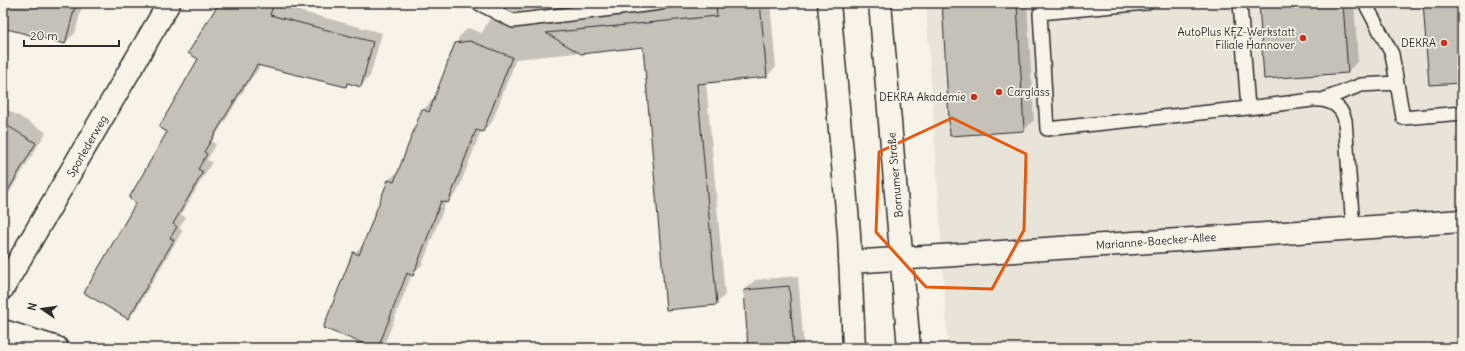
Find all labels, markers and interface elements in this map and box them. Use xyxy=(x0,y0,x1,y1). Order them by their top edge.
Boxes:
scale bar xyxy=(24,22,119,48)
place label: AutoPlus KFZ-Werkstatt Filiale Hannover xyxy=(1178,25,1296,52)
text: 20 m xyxy=(30,28,58,43)
marker: AutoPlus KFZ-Werkstatt Filiale Hannover xyxy=(1298,33,1308,43)
place label: DEKRA xyxy=(1401,36,1436,50)
marker: DEKRA xyxy=(1439,38,1449,48)
place label: Carglass xyxy=(1007,85,1050,99)
marker: Carglass xyxy=(994,87,1004,97)
place label: DEKRA Akademie xyxy=(879,90,966,104)
marker: DEKRA Akademie xyxy=(969,92,979,102)
street label: Sporlederweg xyxy=(64,113,110,179)
street label: Bornumer Straße xyxy=(884,132,906,218)
street label: Marianne-Baecker-Allee xyxy=(1095,230,1217,252)
north arrow xyxy=(22,289,62,329)
text: N xyxy=(25,301,40,312)

